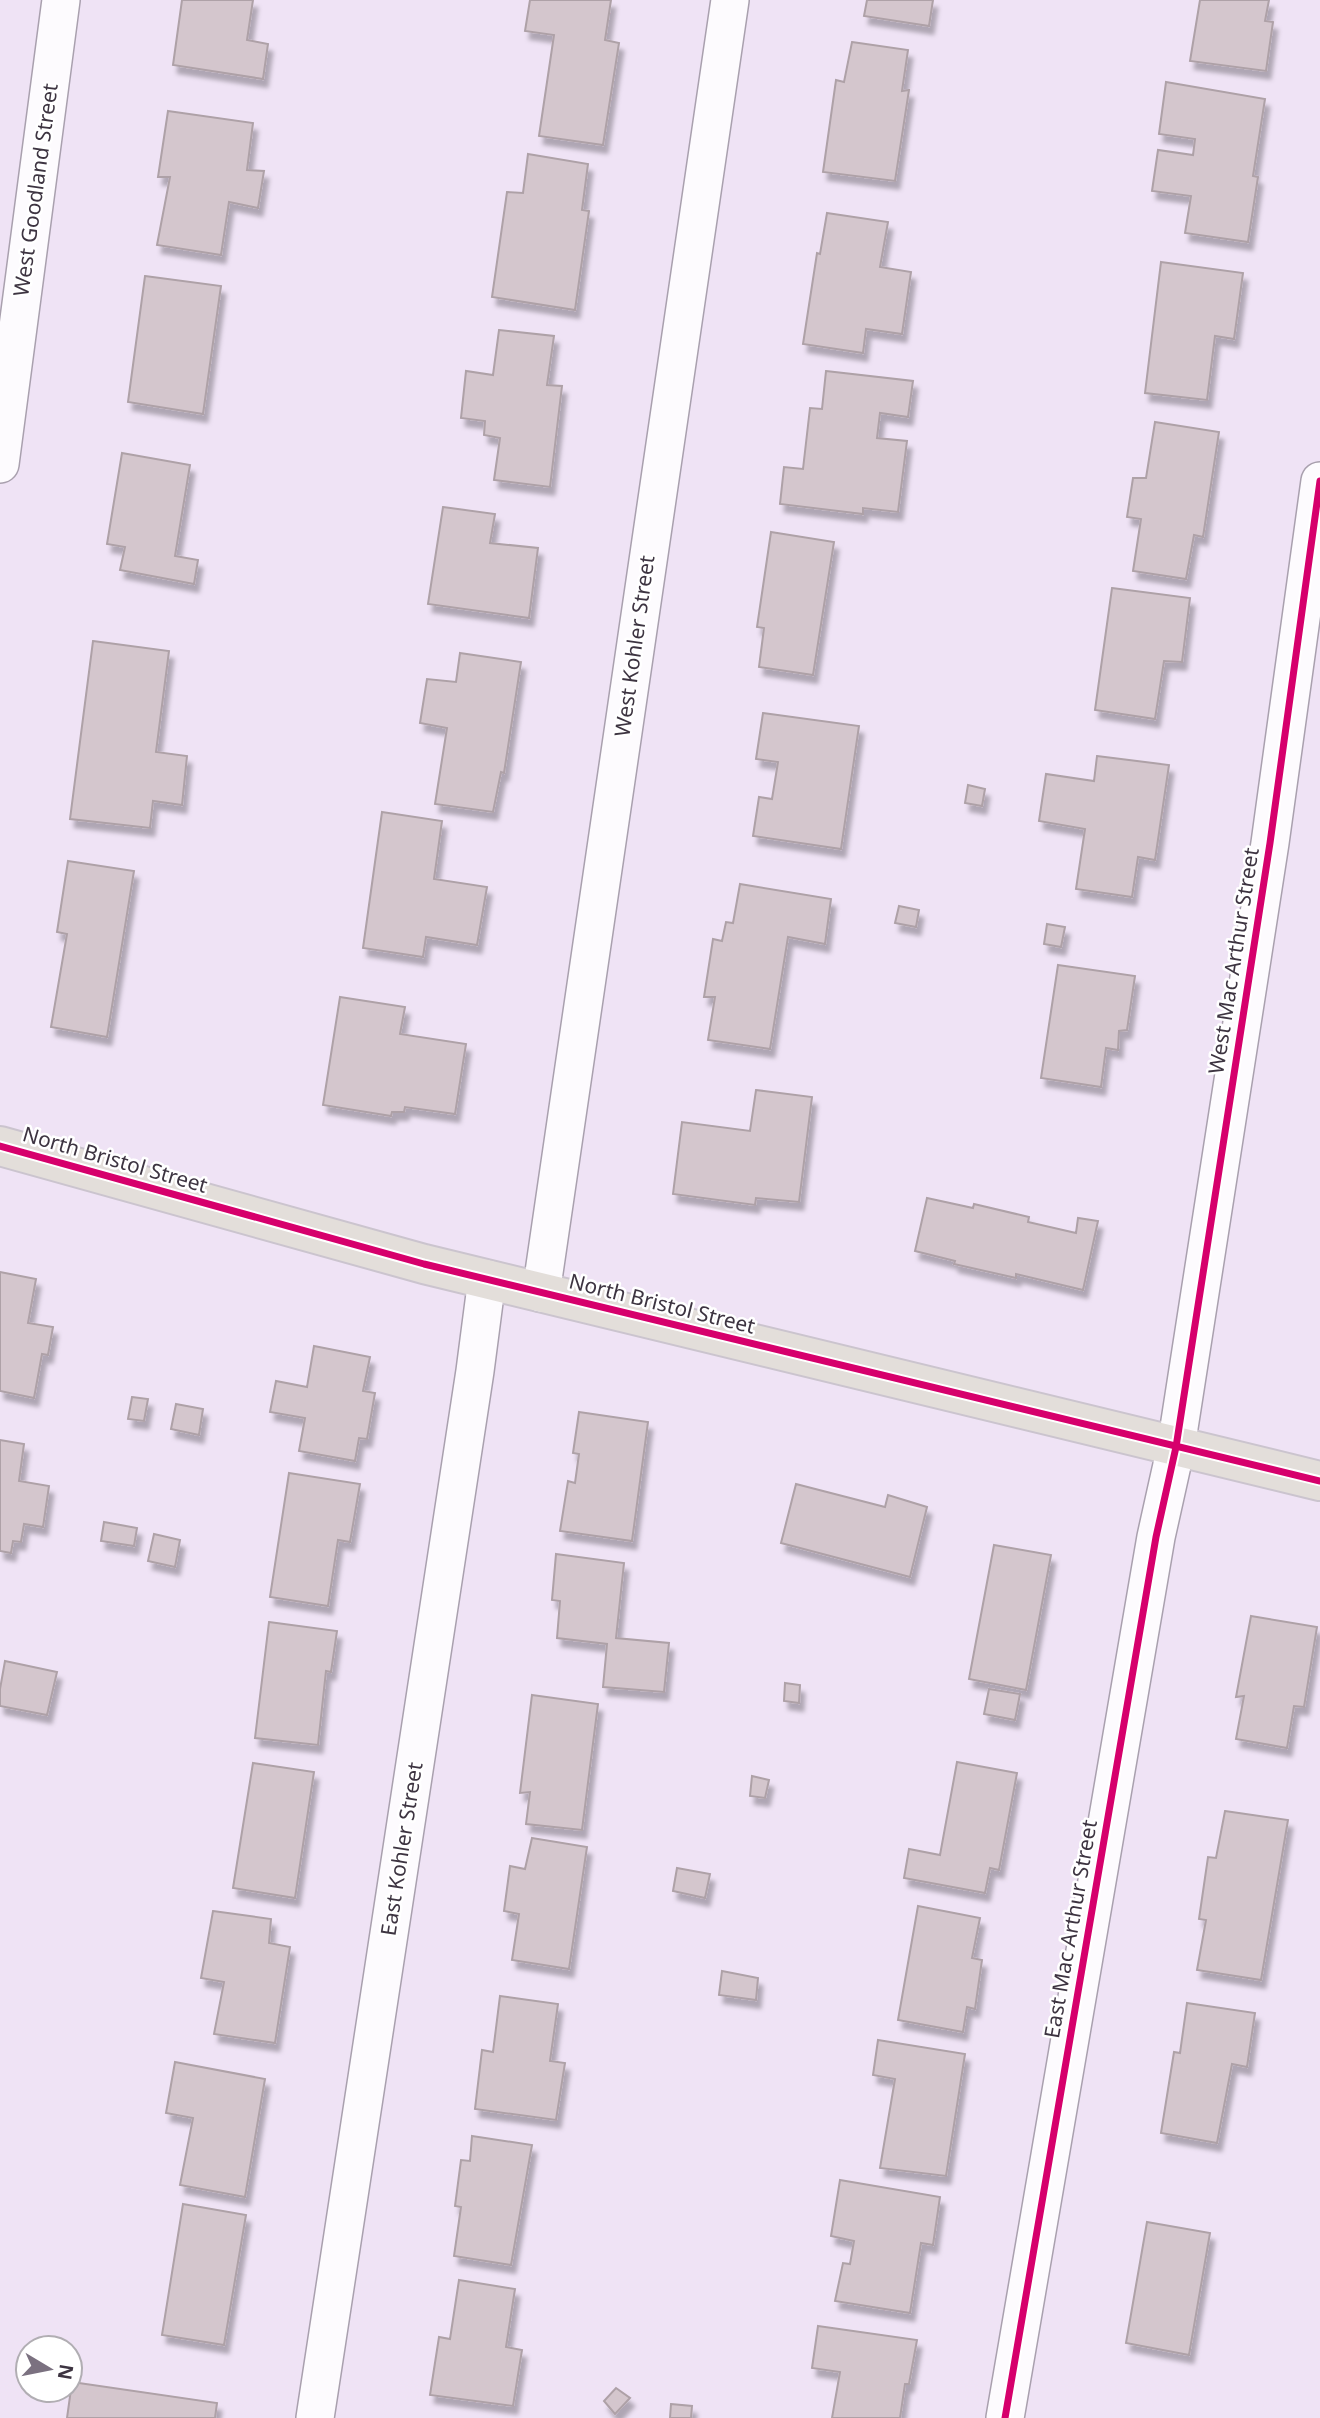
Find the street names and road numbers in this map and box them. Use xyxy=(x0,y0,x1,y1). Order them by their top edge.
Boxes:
street label: West Goodland Street xyxy=(6,81,64,298)
street label: West Kohler Street xyxy=(607,553,661,738)
street label: West Mac Arthur Street xyxy=(1201,845,1265,1076)
street label: North Bristol Street xyxy=(20,1119,211,1199)
street label: North Bristol Street xyxy=(566,1266,759,1340)
street label: East Kohler Street xyxy=(373,1760,429,1938)
street label: East Mac Arthur Street xyxy=(1037,1817,1103,2040)

